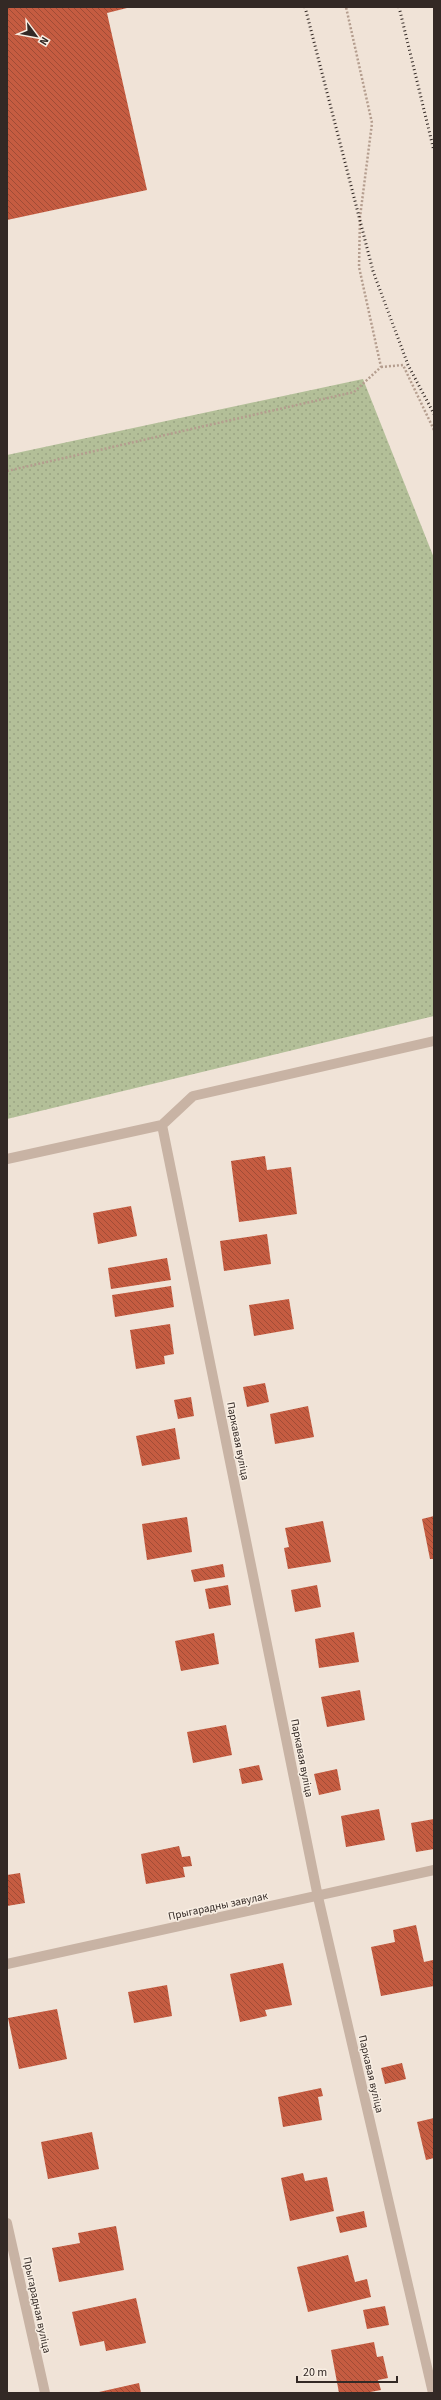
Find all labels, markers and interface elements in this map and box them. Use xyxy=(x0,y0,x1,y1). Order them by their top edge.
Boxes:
north arrow xyxy=(16,16,56,56)
text: N xyxy=(36,34,52,48)
street label: Паркавая вуліца xyxy=(223,1401,253,1481)
street label: Паркавая вуліца xyxy=(287,1718,317,1798)
street label: Прыгарадны завулак xyxy=(167,1888,270,1924)
street label: Паркавая вуліца xyxy=(355,2034,387,2114)
street label: Прыгарадная вуліца xyxy=(19,2255,55,2355)
scale bar xyxy=(297,2358,397,2384)
text: 20 m xyxy=(303,2364,327,2381)

